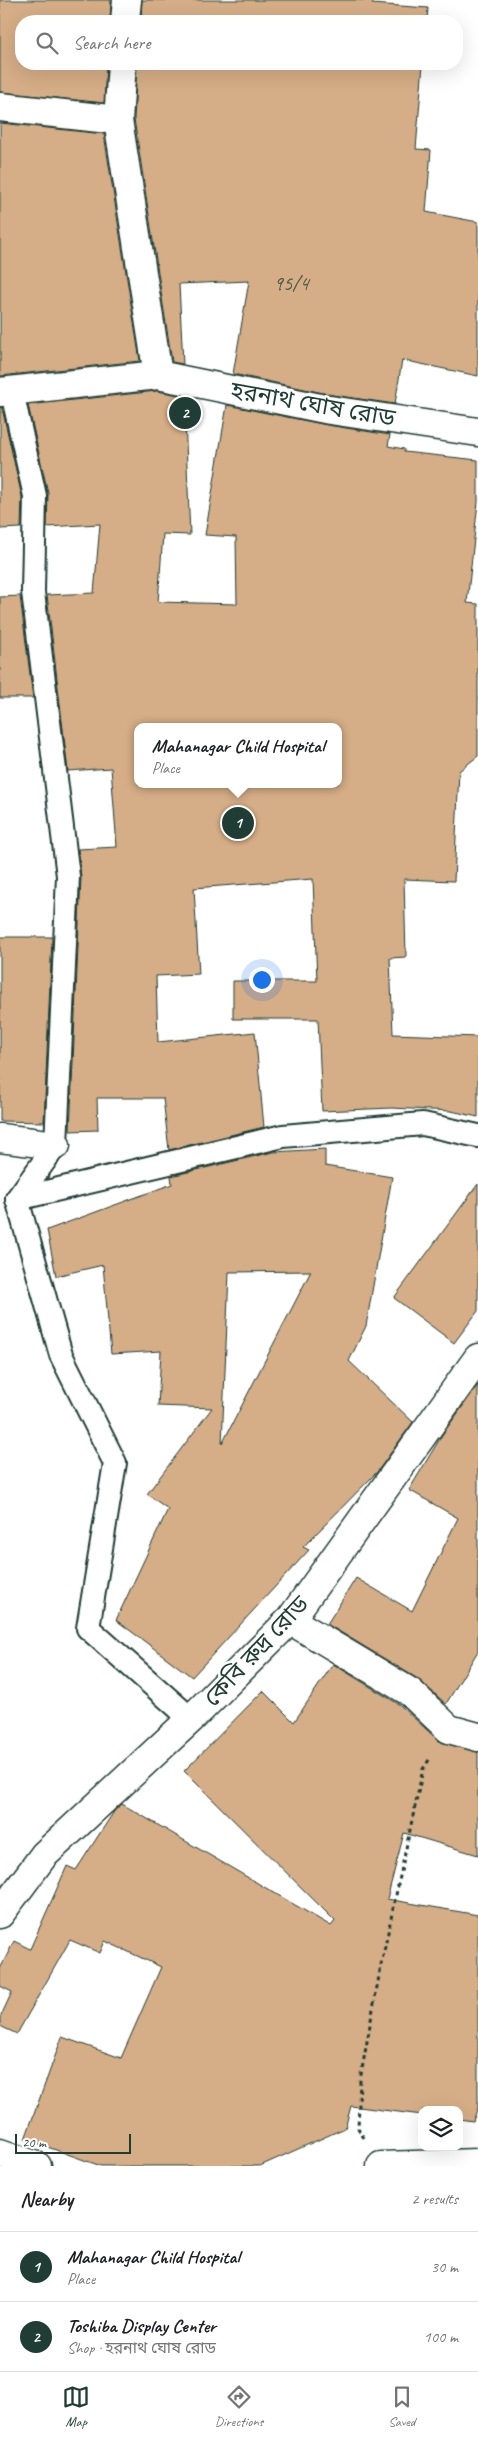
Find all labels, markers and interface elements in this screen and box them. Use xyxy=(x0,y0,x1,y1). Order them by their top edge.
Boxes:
search box xyxy=(15,15,463,70)
icon: search xyxy=(33,29,61,57)
text: Search here xyxy=(73,31,150,55)
house number: 95/4 xyxy=(273,270,311,296)
street label: হরনাথ ঘোষ রোড xyxy=(227,375,398,433)
pin: 2 xyxy=(169,394,201,432)
popup xyxy=(134,723,342,788)
text: Mahanagar Child Hospital xyxy=(152,734,324,758)
text: Place xyxy=(152,758,180,778)
pin: 1 xyxy=(222,804,254,842)
your location xyxy=(249,967,275,993)
street label: কেবি রুদ্র রোড xyxy=(197,1589,316,1713)
map controls xyxy=(418,2106,463,2151)
button: layers xyxy=(418,2106,463,2151)
scale bar xyxy=(15,2131,131,2154)
text: 20 m xyxy=(22,2134,46,2151)
text: Nearby xyxy=(20,2186,73,2212)
text: 2 results xyxy=(411,2189,458,2209)
text: Mahanagar Child Hospital xyxy=(67,2245,240,2269)
text: 1 xyxy=(32,2257,40,2277)
text: 30 m xyxy=(431,2257,458,2277)
text: Place xyxy=(67,2269,95,2289)
text: Toshiba Display Center xyxy=(67,2314,216,2338)
text: 2 xyxy=(32,2327,40,2347)
text: 100 m xyxy=(424,2327,458,2347)
text: Shop · হরনাথ ঘোষ রোড xyxy=(67,2338,216,2358)
tab: Map xyxy=(62,2383,90,2430)
tab: Directions xyxy=(215,2383,263,2430)
tab: Saved xyxy=(388,2383,416,2430)

